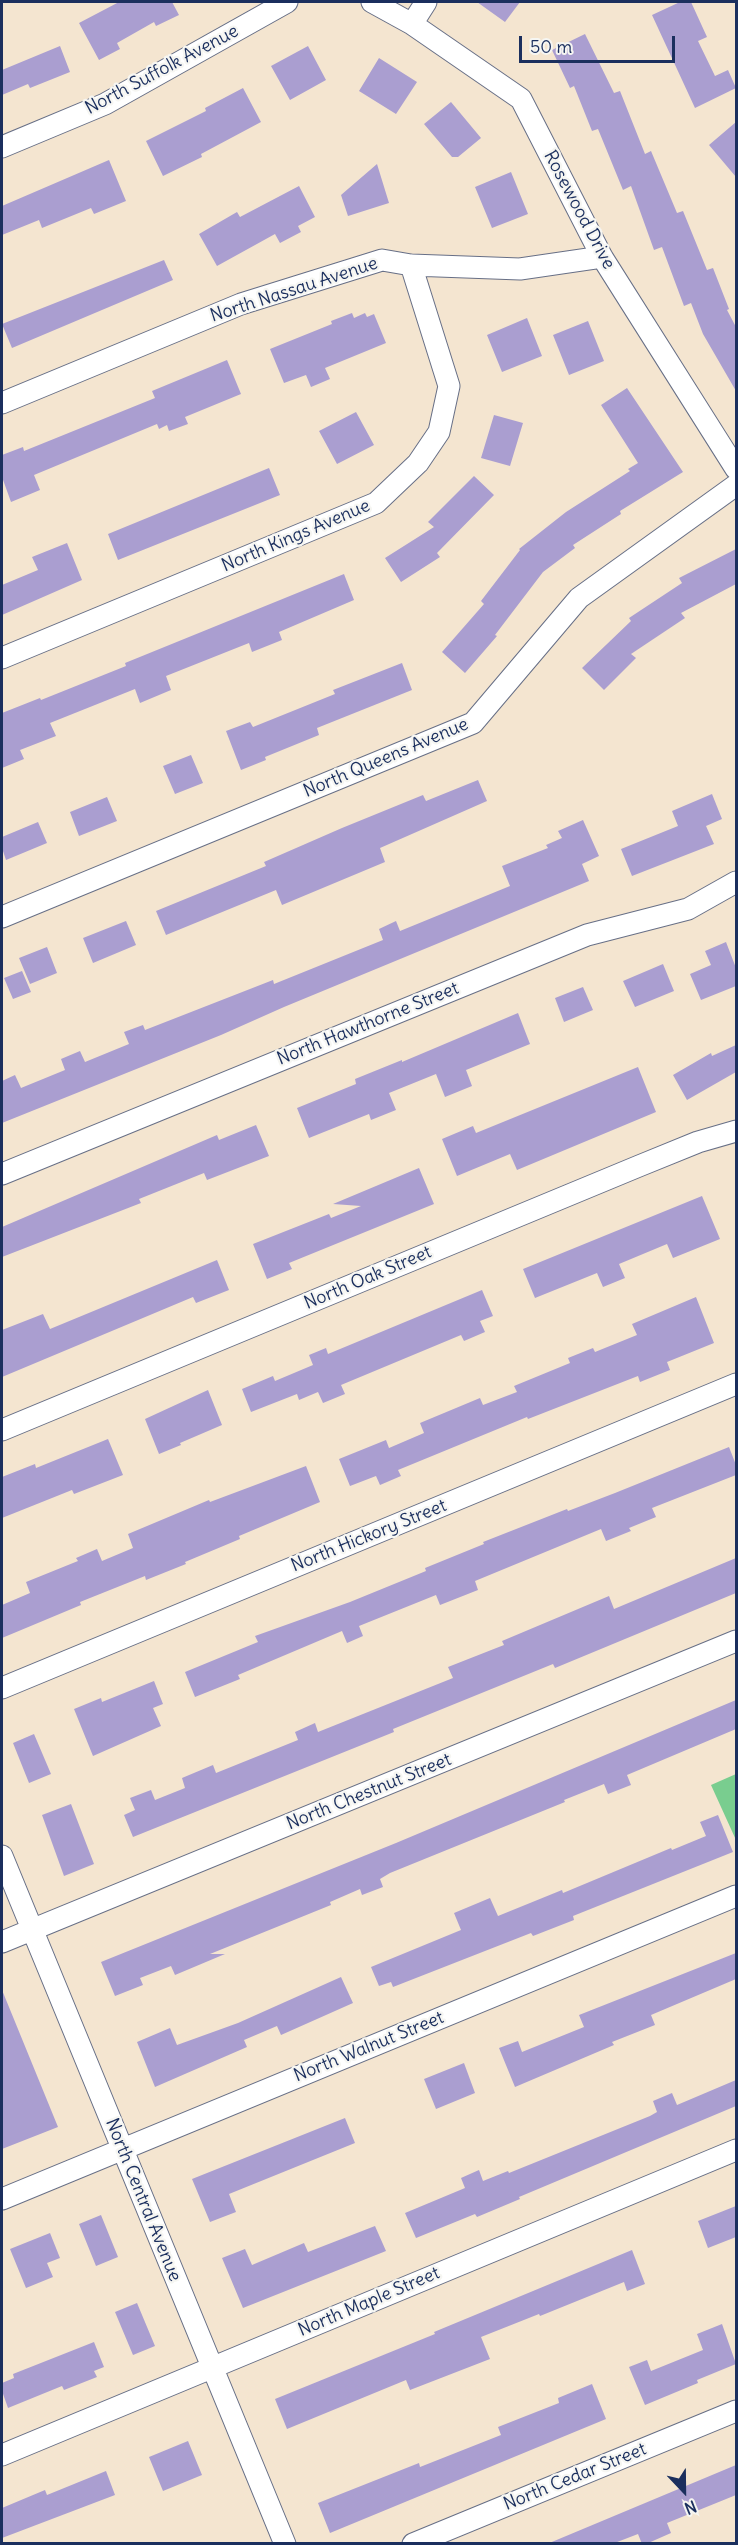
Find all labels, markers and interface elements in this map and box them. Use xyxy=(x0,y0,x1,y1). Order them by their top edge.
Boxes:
street label: North Suffolk Avenue xyxy=(82,20,242,120)
scale bar xyxy=(522,24,678,62)
text: 50 m xyxy=(530,35,572,58)
street label: Rosewood Drive xyxy=(539,147,619,273)
street label: North Nassau Avenue xyxy=(208,253,380,327)
street label: North Kings Avenue xyxy=(219,495,373,577)
street label: North Queens Avenue xyxy=(300,713,472,803)
street label: North Hawthorne Street xyxy=(274,978,462,1070)
street label: North Oak Street xyxy=(301,1241,435,1315)
street label: North Hickory Street xyxy=(288,1495,450,1577)
street label: North Chestnut Street xyxy=(283,1749,455,1835)
street label: North Walnut Street xyxy=(291,2007,447,2087)
street label: North Central Avenue xyxy=(100,2115,186,2285)
street label: North Maple Street xyxy=(295,2262,443,2342)
street label: North Cedar Street xyxy=(500,2439,650,2515)
north arrow xyxy=(654,2461,714,2521)
text: N xyxy=(682,2496,700,2519)

